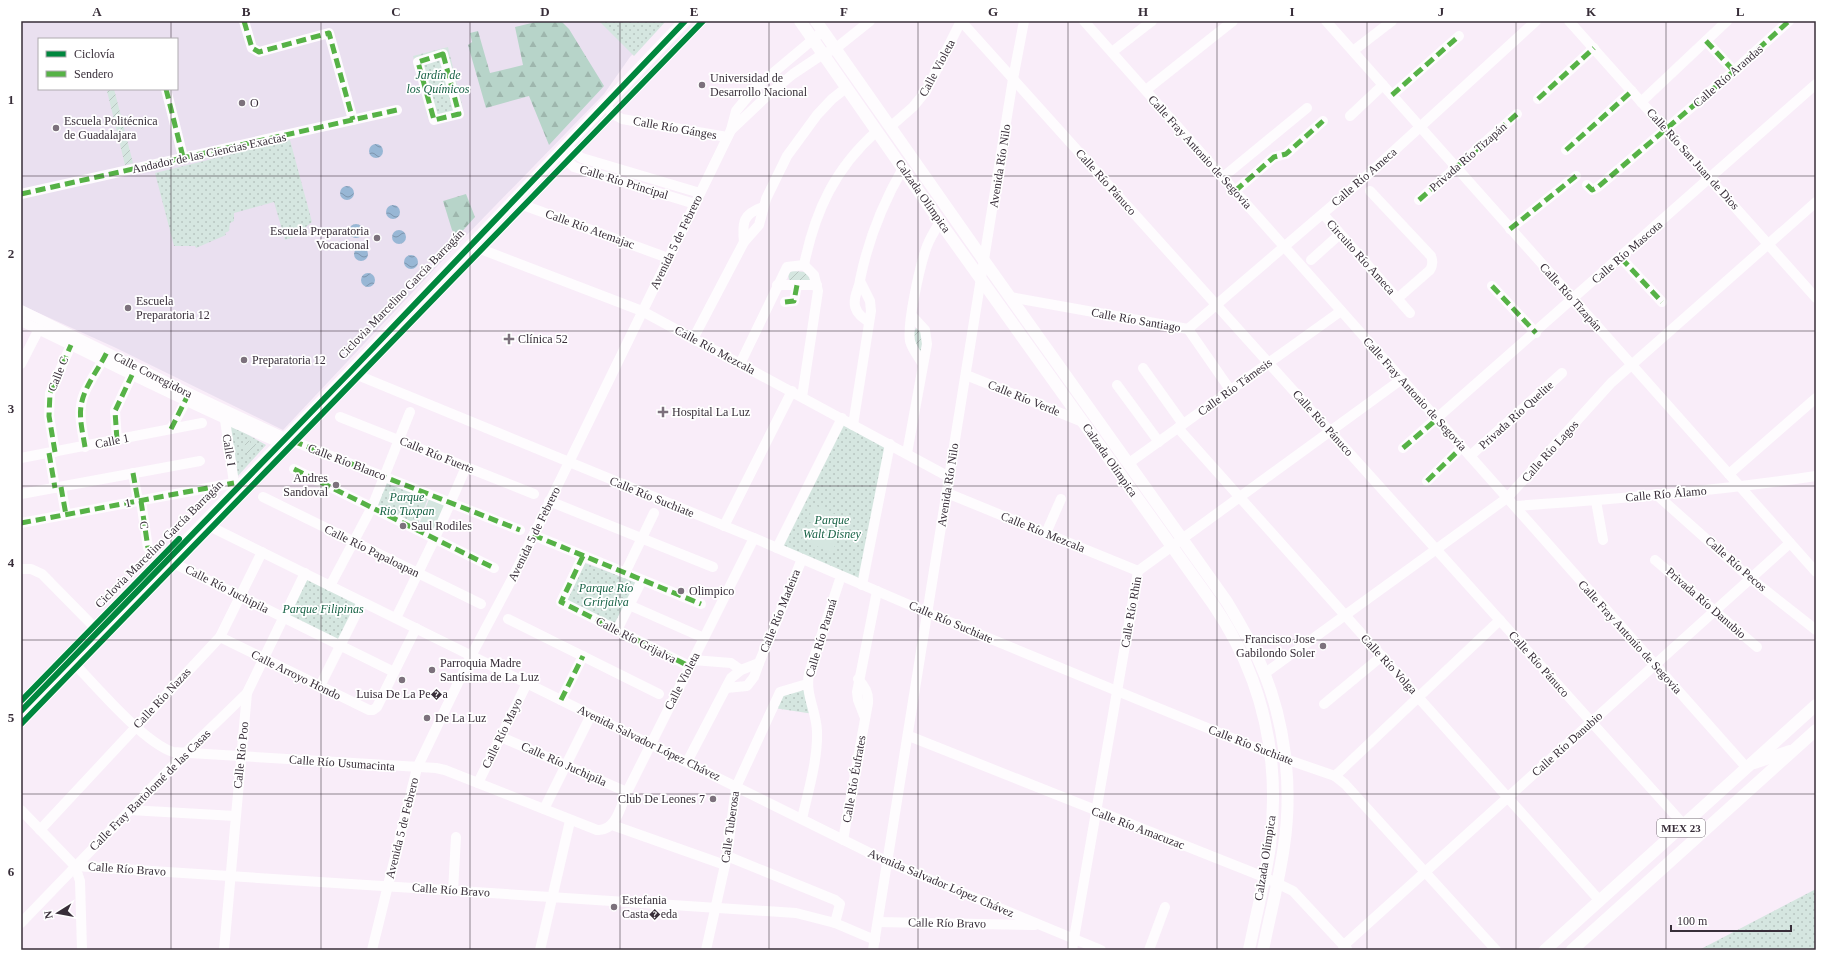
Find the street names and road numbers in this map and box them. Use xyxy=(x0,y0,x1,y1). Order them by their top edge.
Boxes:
street label: Calle Violeta xyxy=(916,36,958,99)
street label: Calle Río Arandas xyxy=(1690,42,1766,110)
street label: Calle Fray Antonio de Segovia xyxy=(1145,92,1255,212)
street label: Calle Río San Juan de Dios xyxy=(1644,105,1742,213)
street label: Calle Río Gánges xyxy=(632,114,718,142)
street label: Privada Río Tizapán xyxy=(1426,120,1510,194)
street label: Avenida Río Nilo xyxy=(986,123,1014,209)
street label: Andador de las Ciencias Exactas xyxy=(131,130,288,176)
street label: Calle Río Ameca xyxy=(1328,144,1400,209)
street label: Calle Río Pánuco xyxy=(1073,146,1139,218)
street label: Calzada Olímpica xyxy=(893,157,954,236)
street label: Calle Río Principal xyxy=(578,162,671,202)
street label: Avenida 5 de Febrero xyxy=(647,192,705,292)
street label: Calle Río Atemajac xyxy=(543,206,637,252)
street label: Circuito Río Ameca xyxy=(1324,217,1399,298)
street label: Calle Río Mascota xyxy=(1589,217,1666,287)
street label: Ciclovia Marcelino García Barragán xyxy=(335,226,467,362)
street label: Calle Río Tizapán xyxy=(1537,260,1605,334)
street label: Calle Río Santiago xyxy=(1090,305,1182,335)
street label: Calle Río Mezcala xyxy=(672,323,758,377)
street label: Calle Fray Antonio de Segovia xyxy=(1360,334,1470,454)
street label: Calle Corregidora xyxy=(111,349,195,401)
street label: Calle C xyxy=(45,355,71,393)
street label: Calle Río Támesis xyxy=(1195,355,1275,419)
street label: Calle Río Verde xyxy=(986,377,1062,419)
street label: Privada Río Quelite xyxy=(1476,378,1556,452)
street label: Calle Río Pánuco xyxy=(1290,387,1356,459)
street label: Calle Río Lagos xyxy=(1519,417,1582,485)
street label: Calzada Olímpica xyxy=(1080,421,1141,500)
street label: Calle 1 xyxy=(94,431,130,451)
street label: Calle I xyxy=(220,433,238,467)
street label: Calle Río Fuerte xyxy=(398,434,476,476)
street label: Calle Río Blanco xyxy=(306,441,388,483)
street label: Avenida Río Nilo xyxy=(934,442,962,528)
street label: Calle Río Suchiate xyxy=(608,474,696,520)
street label: Ciclovia Marcelino García Barragán xyxy=(92,477,226,611)
street label: Calle Río Álamo xyxy=(1625,483,1707,505)
street label: Avenida 5 de Febrero xyxy=(505,484,563,584)
street label: 1 xyxy=(124,496,132,510)
street label: Calle Río Mezcala xyxy=(999,509,1088,555)
street label: C xyxy=(136,520,152,530)
street label: Calle Río Papaloapan xyxy=(322,522,422,580)
street label: Calle Río Pecos xyxy=(1702,534,1770,595)
street label: Calle Río Juchipila xyxy=(183,562,272,616)
street label: Privada Río Danubio xyxy=(1663,564,1749,642)
street label: Calle Río Madeira xyxy=(757,567,803,655)
street label: Calle Río Rhin xyxy=(1118,575,1144,649)
street label: Calle Fray Antonio de Segovia xyxy=(1575,577,1685,697)
street label: Calle Río Paraná xyxy=(802,596,840,679)
street label: Calle Río Suchiate xyxy=(907,598,995,646)
street label: Calle Río Grijalva xyxy=(594,614,679,667)
street label: Calle Río Pánuco xyxy=(1506,628,1572,700)
street label: Calle Río Volga xyxy=(1358,631,1421,697)
street label: Calle Arroyo Hondo xyxy=(249,647,343,703)
street label: Calle Violeta xyxy=(662,649,703,712)
street label: Calle Río Nazas xyxy=(130,664,194,731)
street label: Calle Río Mayo xyxy=(479,695,525,771)
street label: Avenida Salvador López Chávez xyxy=(575,702,723,784)
street label: Calle Río Danubio xyxy=(1529,709,1605,779)
street label: Calle Río Poo xyxy=(231,721,251,789)
street label: Calle Río Suchiate xyxy=(1206,722,1296,768)
street label: Calle Fray Bartolomé de las Casas xyxy=(86,726,214,854)
street label: Calle Río Éufrates xyxy=(839,734,869,824)
street label: Calle Río Juchipila xyxy=(519,739,609,789)
street label: Calle Río Usumacinta xyxy=(289,752,396,774)
street label: Avenida 5 de Febrero xyxy=(383,776,421,880)
street label: Calle Tuberosa xyxy=(718,790,742,864)
street label: Calle Río Amacuzac xyxy=(1089,804,1187,852)
street label: Calzada Olímpica xyxy=(1251,814,1279,902)
road number: MEX 23 xyxy=(1657,819,1705,837)
street label: Avenida Salvador López Chávez xyxy=(866,846,1016,920)
street label: Calle Río Bravo xyxy=(88,859,166,879)
street label: Calle Río Bravo xyxy=(412,880,490,900)
street label: Calle Río Bravo xyxy=(908,915,986,931)

